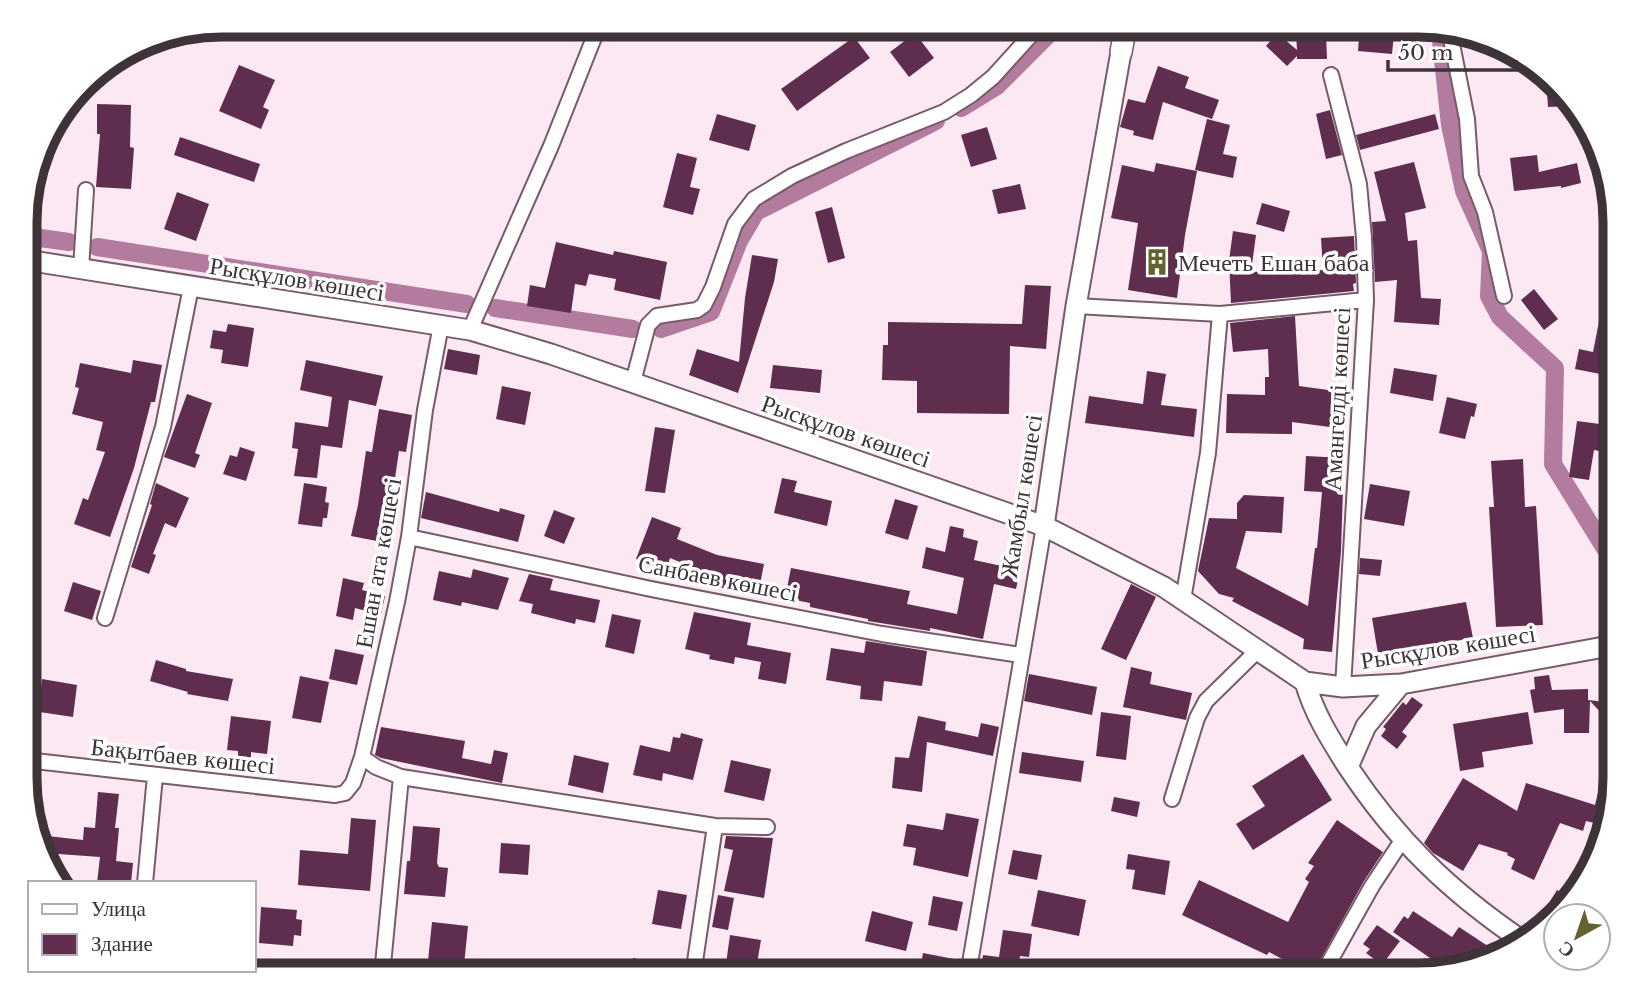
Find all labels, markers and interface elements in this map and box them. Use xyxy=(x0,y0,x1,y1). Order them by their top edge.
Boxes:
scale bar xyxy=(1388,28,1516,72)
text: 50 m xyxy=(1398,40,1454,66)
building icon: Мечеть Ешан баба xyxy=(1142,247,1172,277)
place label: Мечеть Ешан баба xyxy=(1178,248,1370,277)
street label: Рысқұлов көшесі xyxy=(207,251,387,307)
street label: Амангелді көшесі xyxy=(1318,306,1356,492)
street label: Рысқұлов көшесі xyxy=(758,389,935,474)
street label: Жамбыл көшесі xyxy=(994,412,1048,580)
street label: Ешан ата көшесі xyxy=(349,475,407,651)
street label: Санбаев көшесі xyxy=(636,548,801,608)
street label: Рысқұлов көшесі xyxy=(1358,619,1538,675)
street label: Бақытбаев көшесі xyxy=(89,732,277,780)
legend xyxy=(28,881,256,972)
text: Улица xyxy=(91,896,146,922)
north arrow xyxy=(1542,902,1612,972)
text: Здание xyxy=(91,931,153,957)
text: С xyxy=(1554,936,1579,963)

